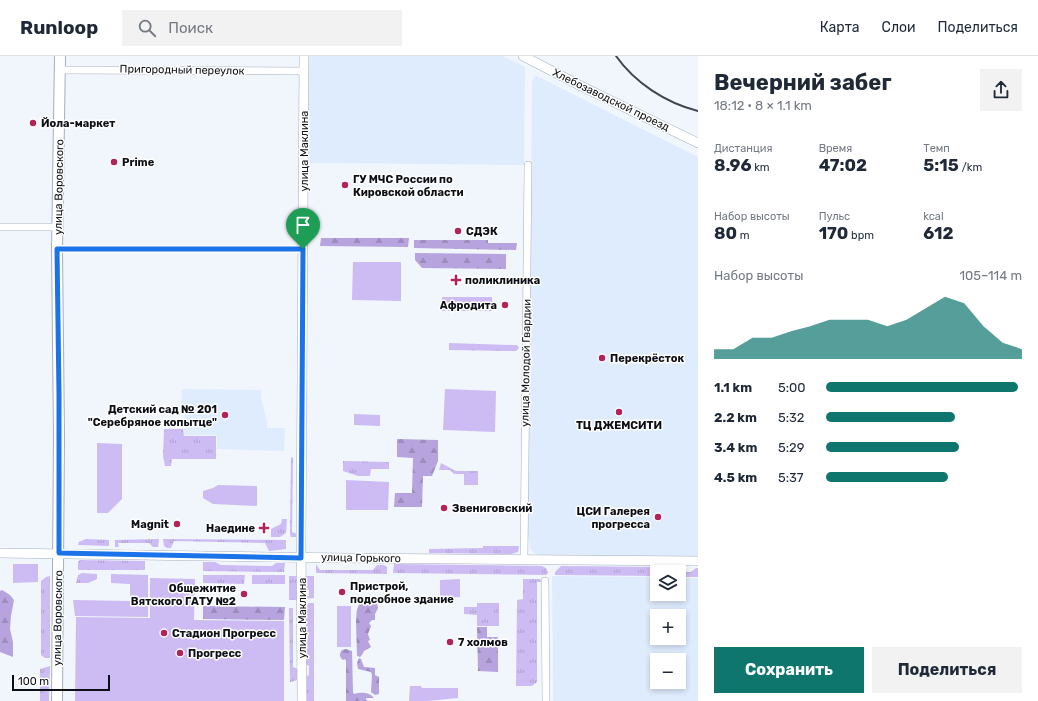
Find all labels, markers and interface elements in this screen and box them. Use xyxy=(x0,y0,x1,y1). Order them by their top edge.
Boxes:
search box xyxy=(122,10,402,46)
text: Runloop xyxy=(20,16,98,39)
icon: search xyxy=(136,17,158,39)
text: Поиск xyxy=(168,19,213,37)
text: Карта xyxy=(820,19,860,36)
text: Слои xyxy=(882,19,916,36)
text: Поделиться xyxy=(938,19,1018,36)
street label: Пригородный переулок xyxy=(119,62,245,78)
street label: Хлебозаводской проезд xyxy=(551,66,672,134)
text: Вечерний забег xyxy=(714,69,892,96)
button: share xyxy=(980,69,1022,111)
text: 18:12 · 8 × 1.1 km xyxy=(714,98,812,113)
street label: улица Маклина xyxy=(298,111,311,191)
place label: Йола-маркет xyxy=(41,117,115,130)
marker: Йола-маркет xyxy=(28,118,38,128)
street label: улица Воровского xyxy=(52,139,66,235)
text: Дистанция xyxy=(714,142,772,155)
text: Время xyxy=(819,142,852,155)
text: Темп xyxy=(923,142,950,155)
text: 8.96 xyxy=(714,155,751,175)
text: 47:02 xyxy=(819,155,867,175)
text: 5:15 xyxy=(923,155,959,175)
place label: Prime xyxy=(122,156,155,169)
marker: Prime xyxy=(109,157,119,167)
text: km xyxy=(751,161,770,174)
text: /km xyxy=(959,161,982,174)
place label: ГУ МЧС России по Кировской области xyxy=(353,173,463,199)
marker: ГУ МЧС России по Кировской области xyxy=(340,180,350,190)
pin xyxy=(286,208,320,249)
text: Набор высоты xyxy=(714,210,790,223)
text: Пульс xyxy=(819,210,850,223)
text: kcal xyxy=(923,210,944,223)
icon: arrive xyxy=(292,214,314,236)
text: 80 xyxy=(714,223,737,243)
text: 170 xyxy=(819,223,848,243)
text: 612 xyxy=(923,223,954,243)
place label: СДЭК xyxy=(466,225,498,238)
marker: СДЭК xyxy=(453,226,463,236)
text: m xyxy=(737,229,750,242)
text: bpm xyxy=(848,229,874,242)
text: Набор высоты xyxy=(714,268,803,283)
text: 105–114 m xyxy=(960,268,1022,283)
marker: поликлиника xyxy=(450,274,462,286)
place label: поликлиника xyxy=(465,274,540,287)
place label: Афродита xyxy=(440,299,497,312)
street label: улица Молодой Гвардии xyxy=(518,299,534,427)
marker: Афродита xyxy=(500,300,510,310)
place label: Перекрёсток xyxy=(610,352,685,365)
marker: Перекрёсток xyxy=(597,353,607,363)
text: 1.1 km xyxy=(714,380,752,395)
text: 5:00 xyxy=(778,380,806,395)
place label: Детский сад № 201 "Серебряное копытце" xyxy=(88,403,217,429)
marker: ТЦ ДЖЕМСИТИ xyxy=(614,407,624,417)
marker: Детский сад № 201 "Серебряное копытце" xyxy=(220,410,230,420)
text: 2.2 km xyxy=(714,410,757,425)
text: 5:32 xyxy=(778,410,805,425)
place label: ТЦ ДЖЕМСИТИ xyxy=(576,419,662,432)
text: 3.4 km xyxy=(714,440,757,455)
text: 5:29 xyxy=(778,440,804,455)
text: 4.5 km xyxy=(714,470,757,485)
text: 5:37 xyxy=(778,470,804,485)
place label: Звениговский xyxy=(452,502,532,515)
marker: Звениговский xyxy=(439,503,449,513)
place label: ЦСИ Галерея прогресса xyxy=(577,505,650,531)
marker: ЦСИ Галерея прогресса xyxy=(653,512,663,522)
place label: Magnit xyxy=(131,518,169,531)
marker: Magnit xyxy=(172,519,182,529)
place label: Наедине xyxy=(206,522,255,535)
marker: Наедине xyxy=(258,522,270,534)
street label: улица Горького xyxy=(321,551,401,565)
map controls xyxy=(650,565,686,689)
button: layers xyxy=(650,565,686,601)
street label: улица Воровского xyxy=(51,570,65,666)
street label: улица Маклина xyxy=(296,578,309,658)
place label: Пристрой, подсобное здание xyxy=(350,580,454,606)
place label: Общежитие Вятского ГАТУ №2 xyxy=(131,582,236,608)
marker: Пристрой, подсобное здание xyxy=(337,587,347,597)
marker: Общежитие Вятского ГАТУ №2 xyxy=(239,589,249,599)
button: + xyxy=(650,609,686,645)
place label: Стадион Прогресс xyxy=(172,627,276,640)
marker: Стадион Прогресс xyxy=(159,628,169,638)
place label: 7 холмов xyxy=(458,636,508,649)
marker: 7 холмов xyxy=(445,637,455,647)
place label: Прогресс xyxy=(188,647,242,660)
button: Сохранить xyxy=(714,647,864,693)
button: Поделиться xyxy=(872,647,1022,693)
marker: Прогресс xyxy=(175,648,185,658)
button: − xyxy=(650,653,686,689)
scale bar xyxy=(12,673,110,692)
text: 100 m xyxy=(18,675,49,688)

